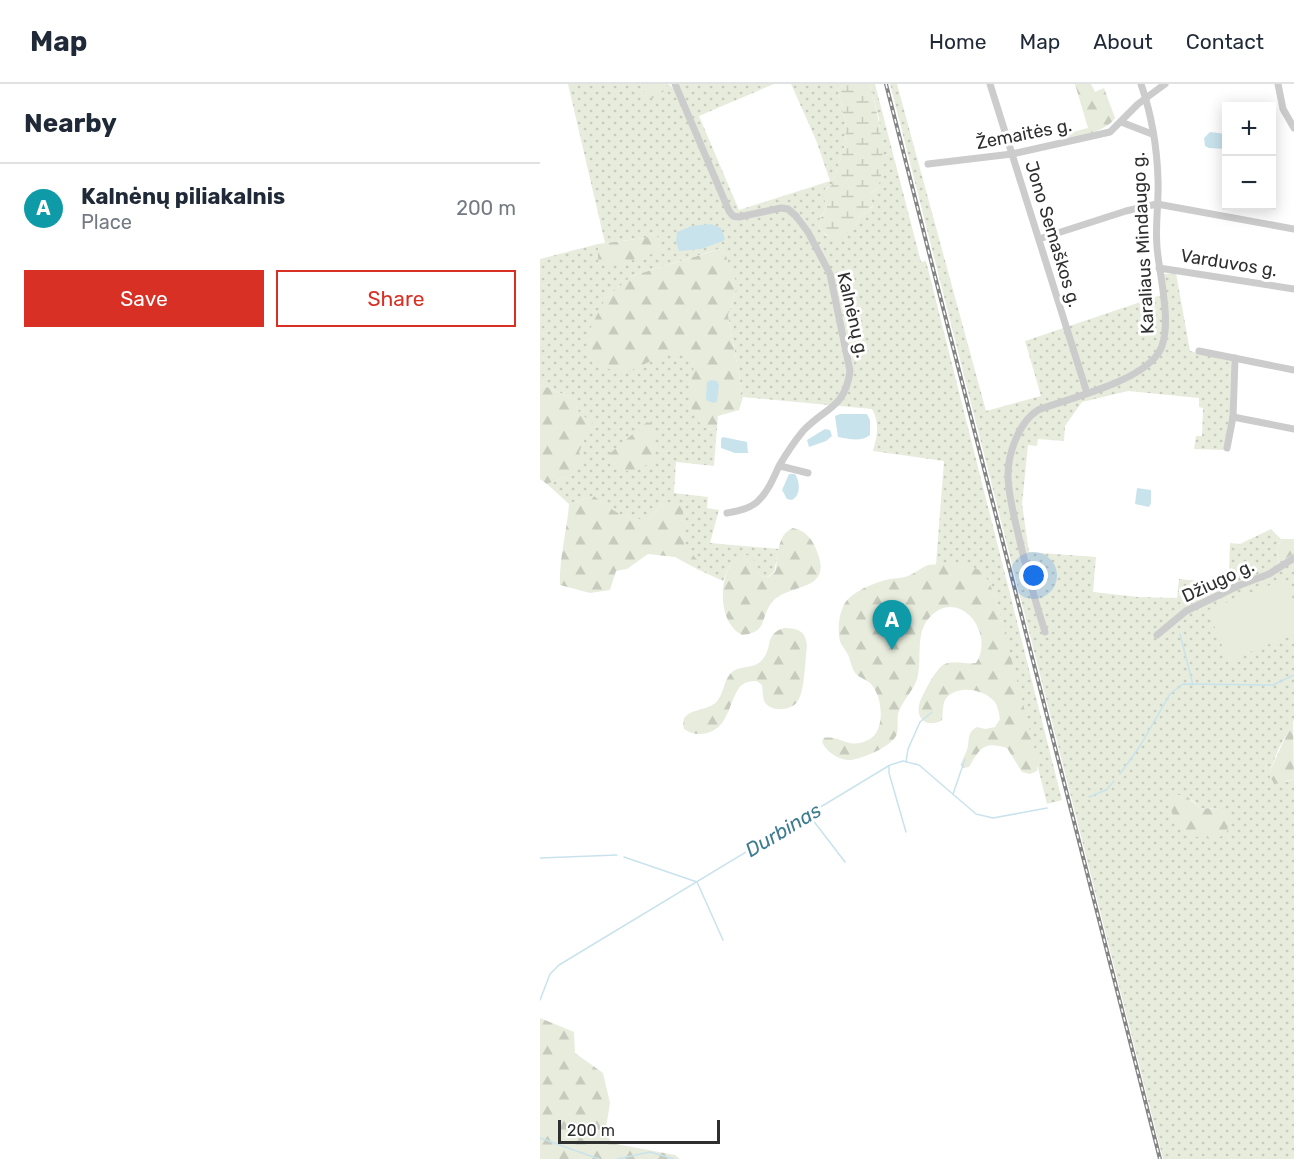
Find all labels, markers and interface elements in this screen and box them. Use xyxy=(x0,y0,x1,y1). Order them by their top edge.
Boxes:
text: Map xyxy=(30,25,87,58)
text: Home xyxy=(929,29,986,54)
text: Map xyxy=(1019,29,1060,54)
text: About xyxy=(1093,29,1153,54)
text: Contact xyxy=(1186,29,1264,54)
map controls xyxy=(1222,102,1276,210)
button: + xyxy=(1222,102,1276,156)
text: Nearby xyxy=(24,108,117,139)
street label: Žemaitės g. xyxy=(974,114,1074,154)
street label: Karaliaus Mindaugo g. xyxy=(1127,151,1159,335)
button: − xyxy=(1222,156,1276,210)
street label: Jono Semaškos g. xyxy=(1020,158,1086,310)
text: Kalnėnų piliakalnis xyxy=(81,183,285,210)
text: A xyxy=(36,196,51,220)
text: 200 m xyxy=(456,196,516,220)
text: Place xyxy=(81,210,132,234)
street label: Varduvos g. xyxy=(1179,244,1279,282)
button: Save xyxy=(24,270,264,327)
button: Share xyxy=(276,270,516,327)
street label: Kalnėnų g. xyxy=(832,270,874,360)
street label: Džiugo g. xyxy=(1178,555,1258,607)
your location xyxy=(1019,561,1048,590)
pin: A xyxy=(872,600,912,650)
water label: Durbinas xyxy=(741,798,825,862)
scale bar xyxy=(558,1117,720,1144)
text: 200 m xyxy=(567,1121,615,1140)

